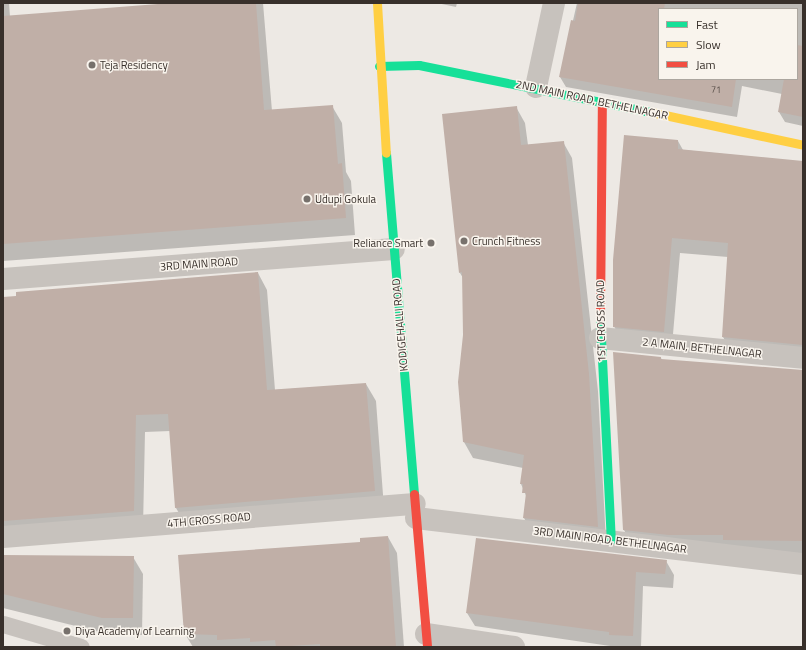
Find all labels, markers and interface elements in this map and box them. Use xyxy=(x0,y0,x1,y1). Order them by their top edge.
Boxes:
legend xyxy=(658,8,798,80)
text: Fast xyxy=(696,15,718,34)
text: Slow xyxy=(696,35,721,54)
text: Jam xyxy=(696,55,716,74)
place label: Teja Residency xyxy=(100,58,168,72)
marker: Teja Residency xyxy=(87,60,97,70)
street label: 2ND MAIN ROAD, BETHELNAGAR xyxy=(515,77,669,123)
house number: 71 xyxy=(711,85,721,95)
place label: Udupi Gokula xyxy=(315,192,376,206)
marker: Udupi Gokula xyxy=(302,194,312,204)
place label: Crunch Fitness xyxy=(472,234,540,248)
place label: Reliance Smart xyxy=(353,236,423,250)
marker: Crunch Fitness xyxy=(459,236,469,246)
marker: Reliance Smart xyxy=(426,238,436,248)
street label: 3RD MAIN ROAD xyxy=(159,255,239,273)
street label: KODIGEHALLI ROAD xyxy=(389,278,411,372)
street label: 1ST CROSS ROAD xyxy=(594,280,608,362)
street label: 2 A MAIN, BETHELNAGAR xyxy=(642,335,762,361)
street label: 4TH CROSS ROAD xyxy=(167,510,251,530)
street label: 3RD MAIN ROAD, BETHELNAGAR xyxy=(533,524,687,556)
place label: Diya Academy of Learning xyxy=(75,624,195,638)
marker: Diya Academy of Learning xyxy=(62,626,72,636)

